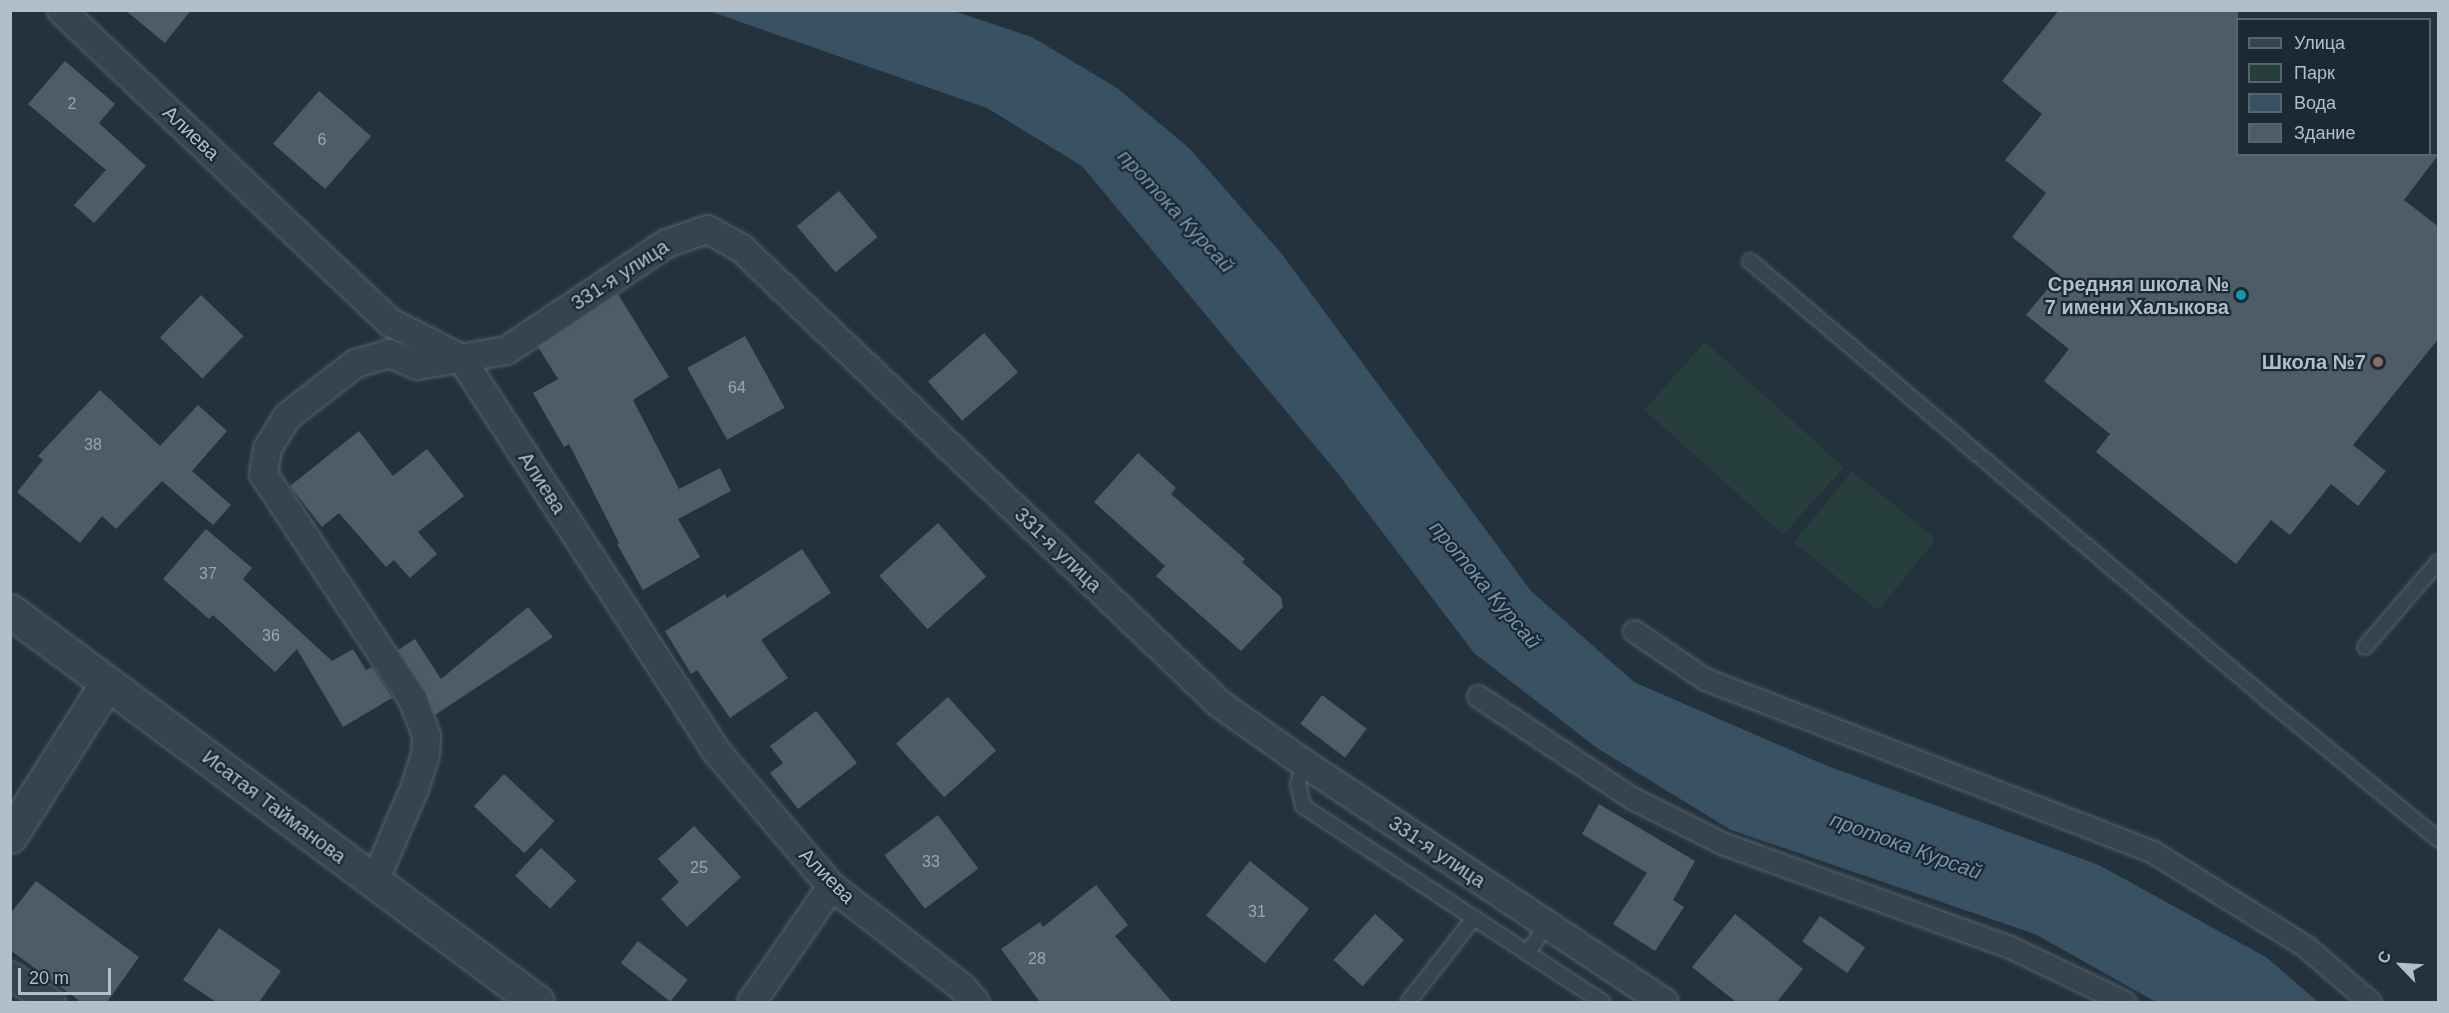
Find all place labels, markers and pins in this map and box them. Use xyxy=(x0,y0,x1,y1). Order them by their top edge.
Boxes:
place label: Средняя школа № 7 имени Халыкова xyxy=(2045,272,2229,319)
marker: Средняя школа № 7 имени Халыкова xyxy=(2234,288,2248,302)
place label: Школа №7 xyxy=(2262,350,2366,374)
marker: Школа №7 xyxy=(2371,355,2385,369)

